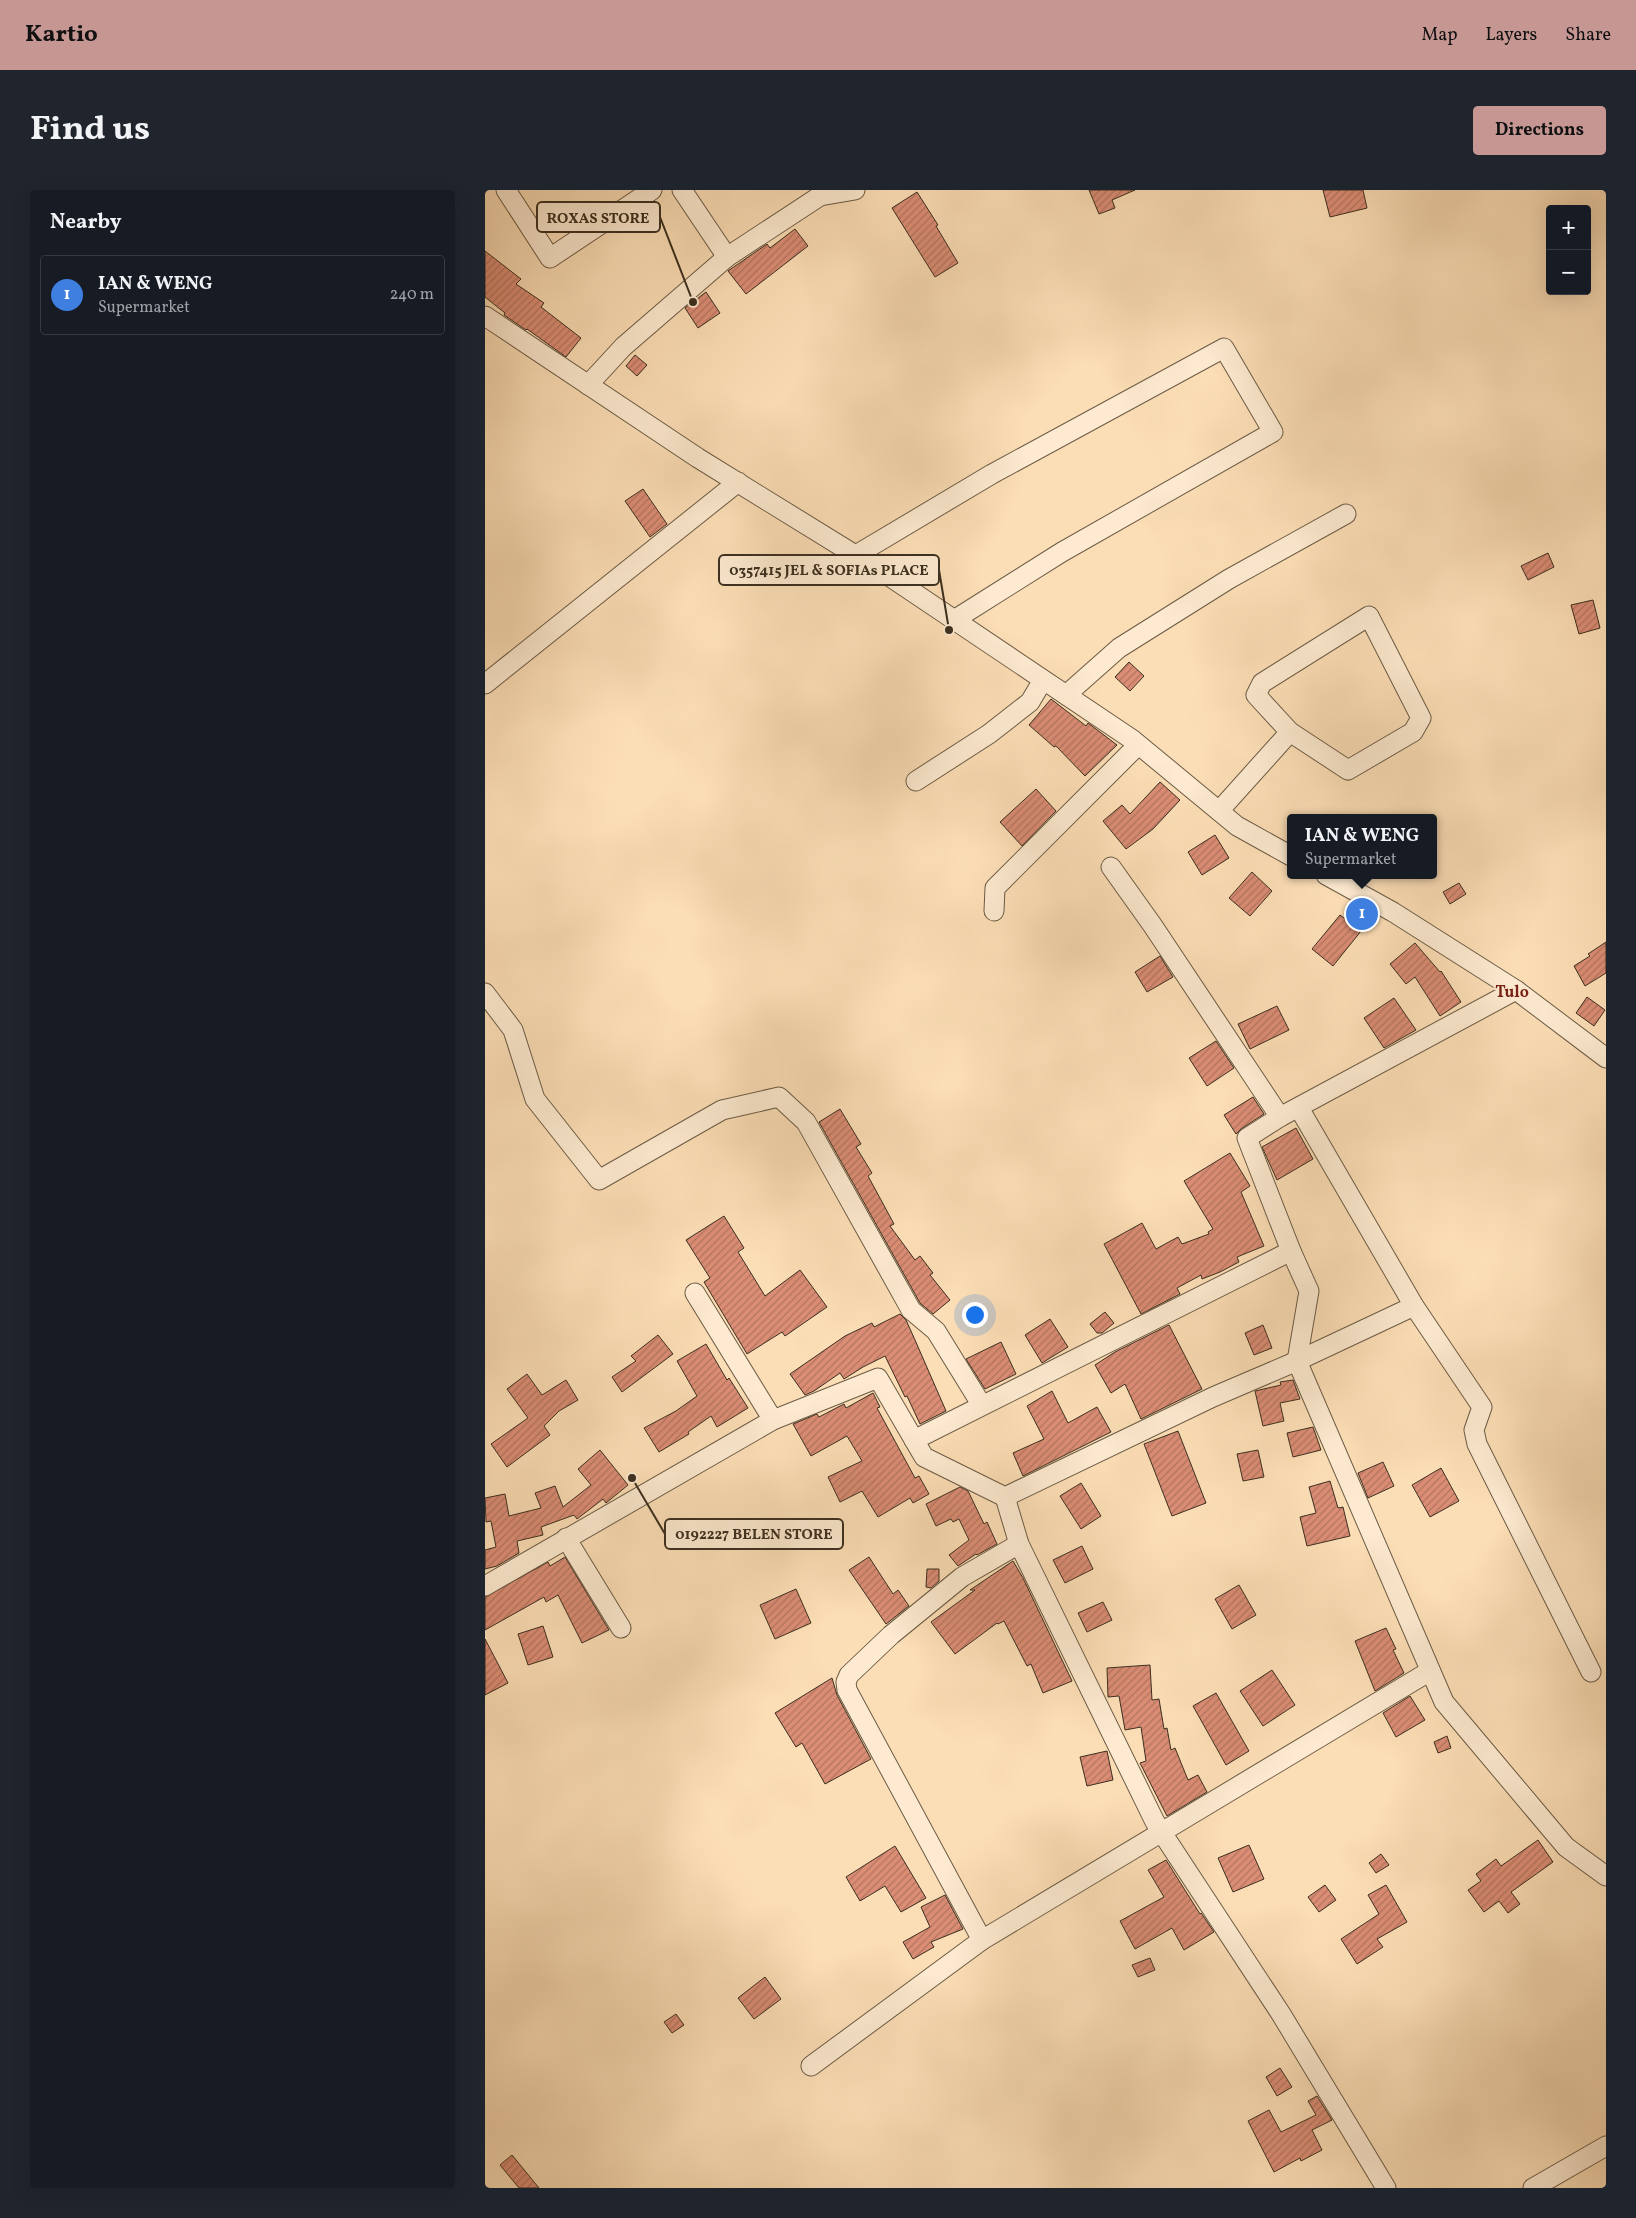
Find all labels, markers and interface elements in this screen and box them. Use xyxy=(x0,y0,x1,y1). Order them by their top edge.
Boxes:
text: Kartio xyxy=(25,18,98,52)
text: Map xyxy=(1421,23,1457,48)
text: Layers xyxy=(1485,23,1537,48)
text: Share xyxy=(1565,23,1611,48)
text: Find us xyxy=(30,106,150,154)
button: Directions xyxy=(1473,106,1606,155)
callout: ROXAS STORE xyxy=(537,202,660,232)
map controls xyxy=(1546,205,1591,295)
button: + xyxy=(1546,205,1591,250)
text: Nearby xyxy=(50,208,121,237)
text: ROXAS STORE xyxy=(547,209,649,230)
button: − xyxy=(1546,250,1591,295)
text: IAN & WENG xyxy=(98,271,213,297)
text: 1 xyxy=(64,284,70,306)
text: 240 m xyxy=(390,284,434,306)
text: Supermarket xyxy=(98,297,190,319)
callout: 0357415 JEL & SOFIAs PLACE xyxy=(719,555,939,585)
text: 0357415 JEL & SOFIAs PLACE xyxy=(729,561,929,582)
popup xyxy=(1287,814,1437,879)
text: IAN & WENG xyxy=(1305,823,1419,849)
text: Supermarket xyxy=(1305,849,1397,871)
pin: 1 xyxy=(1346,895,1378,933)
district label: Tulo xyxy=(1495,982,1529,1004)
your location xyxy=(962,1302,988,1328)
callout: 0192227 BELEN STORE xyxy=(665,1519,843,1549)
text: 0192227 BELEN STORE xyxy=(675,1525,833,1546)

